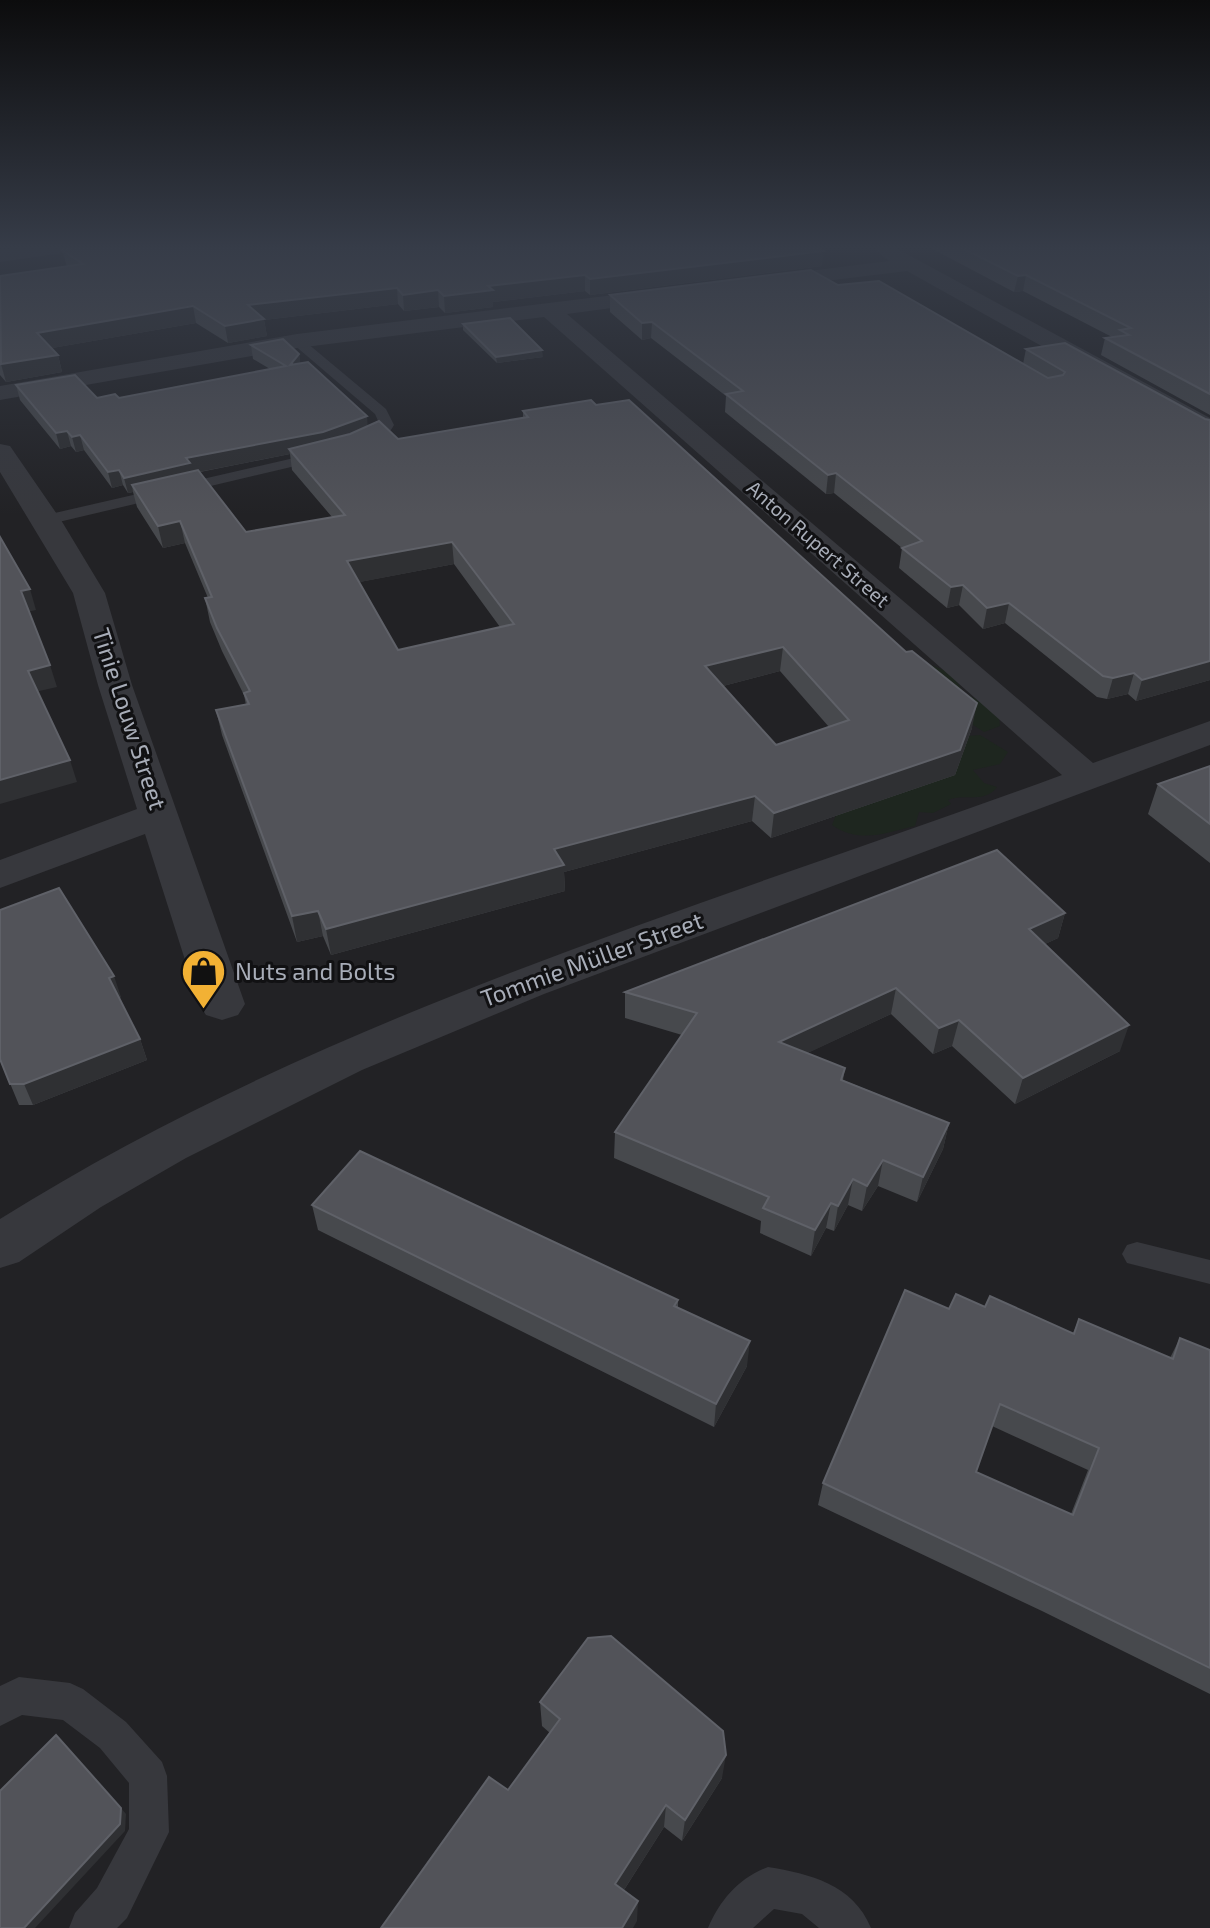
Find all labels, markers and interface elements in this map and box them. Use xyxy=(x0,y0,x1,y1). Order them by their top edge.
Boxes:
street label: Anton Rupert Street xyxy=(743,475,895,612)
street label: Tinie Louw Street xyxy=(87,624,173,813)
street label: Tommie Müller Street xyxy=(477,905,706,1012)
shop icon: Nuts and Bolts xyxy=(180,948,228,1011)
place label: Nuts and Bolts xyxy=(235,956,395,985)

